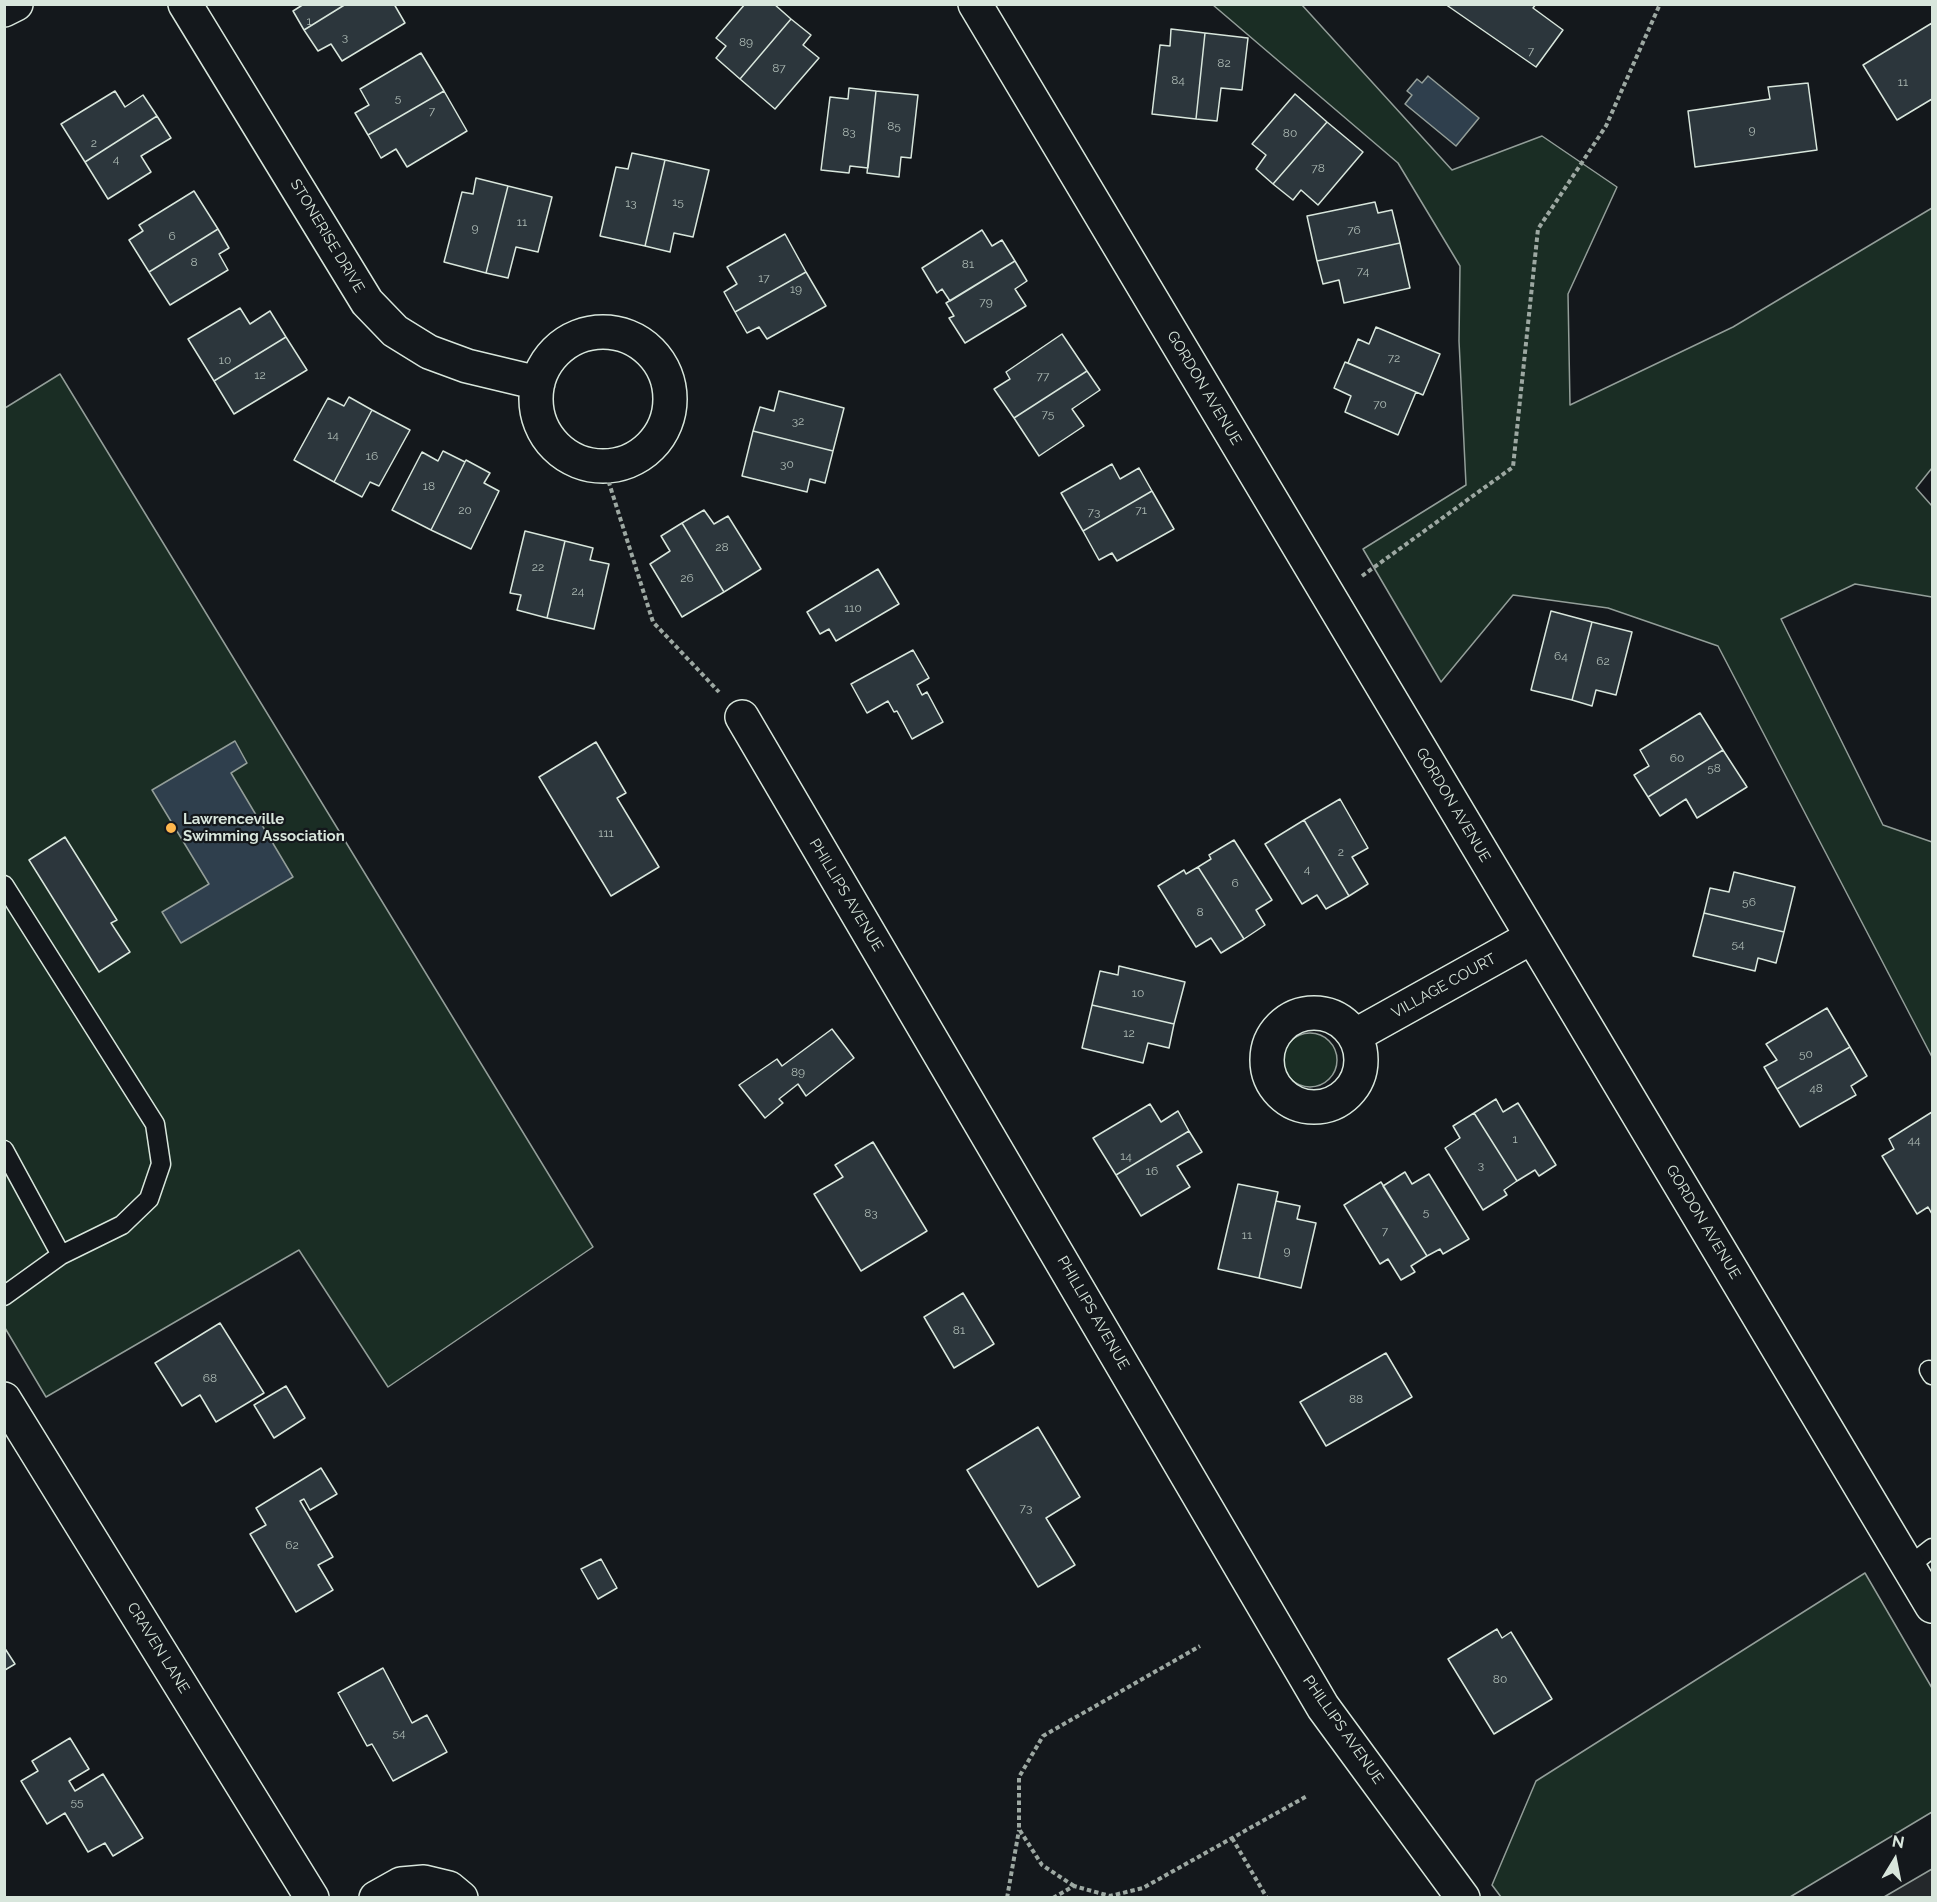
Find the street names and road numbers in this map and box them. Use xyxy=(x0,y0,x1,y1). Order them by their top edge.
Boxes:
street label: STONERISE DRIVE xyxy=(286,176,368,296)
street label: GORDON AVENUE xyxy=(1163,328,1245,448)
street label: GORDON AVENUE xyxy=(1412,745,1494,865)
street label: PHILLIPS AVENUE xyxy=(805,835,887,955)
street label: VILLAGE COURT xyxy=(1389,950,1499,1022)
street label: GORDON AVENUE xyxy=(1662,1162,1744,1282)
street label: PHILLIPS AVENUE xyxy=(1053,1253,1133,1373)
street label: CRAVEN LANE xyxy=(123,1599,193,1697)
street label: PHILLIPS AVENUE xyxy=(1299,1672,1387,1788)

